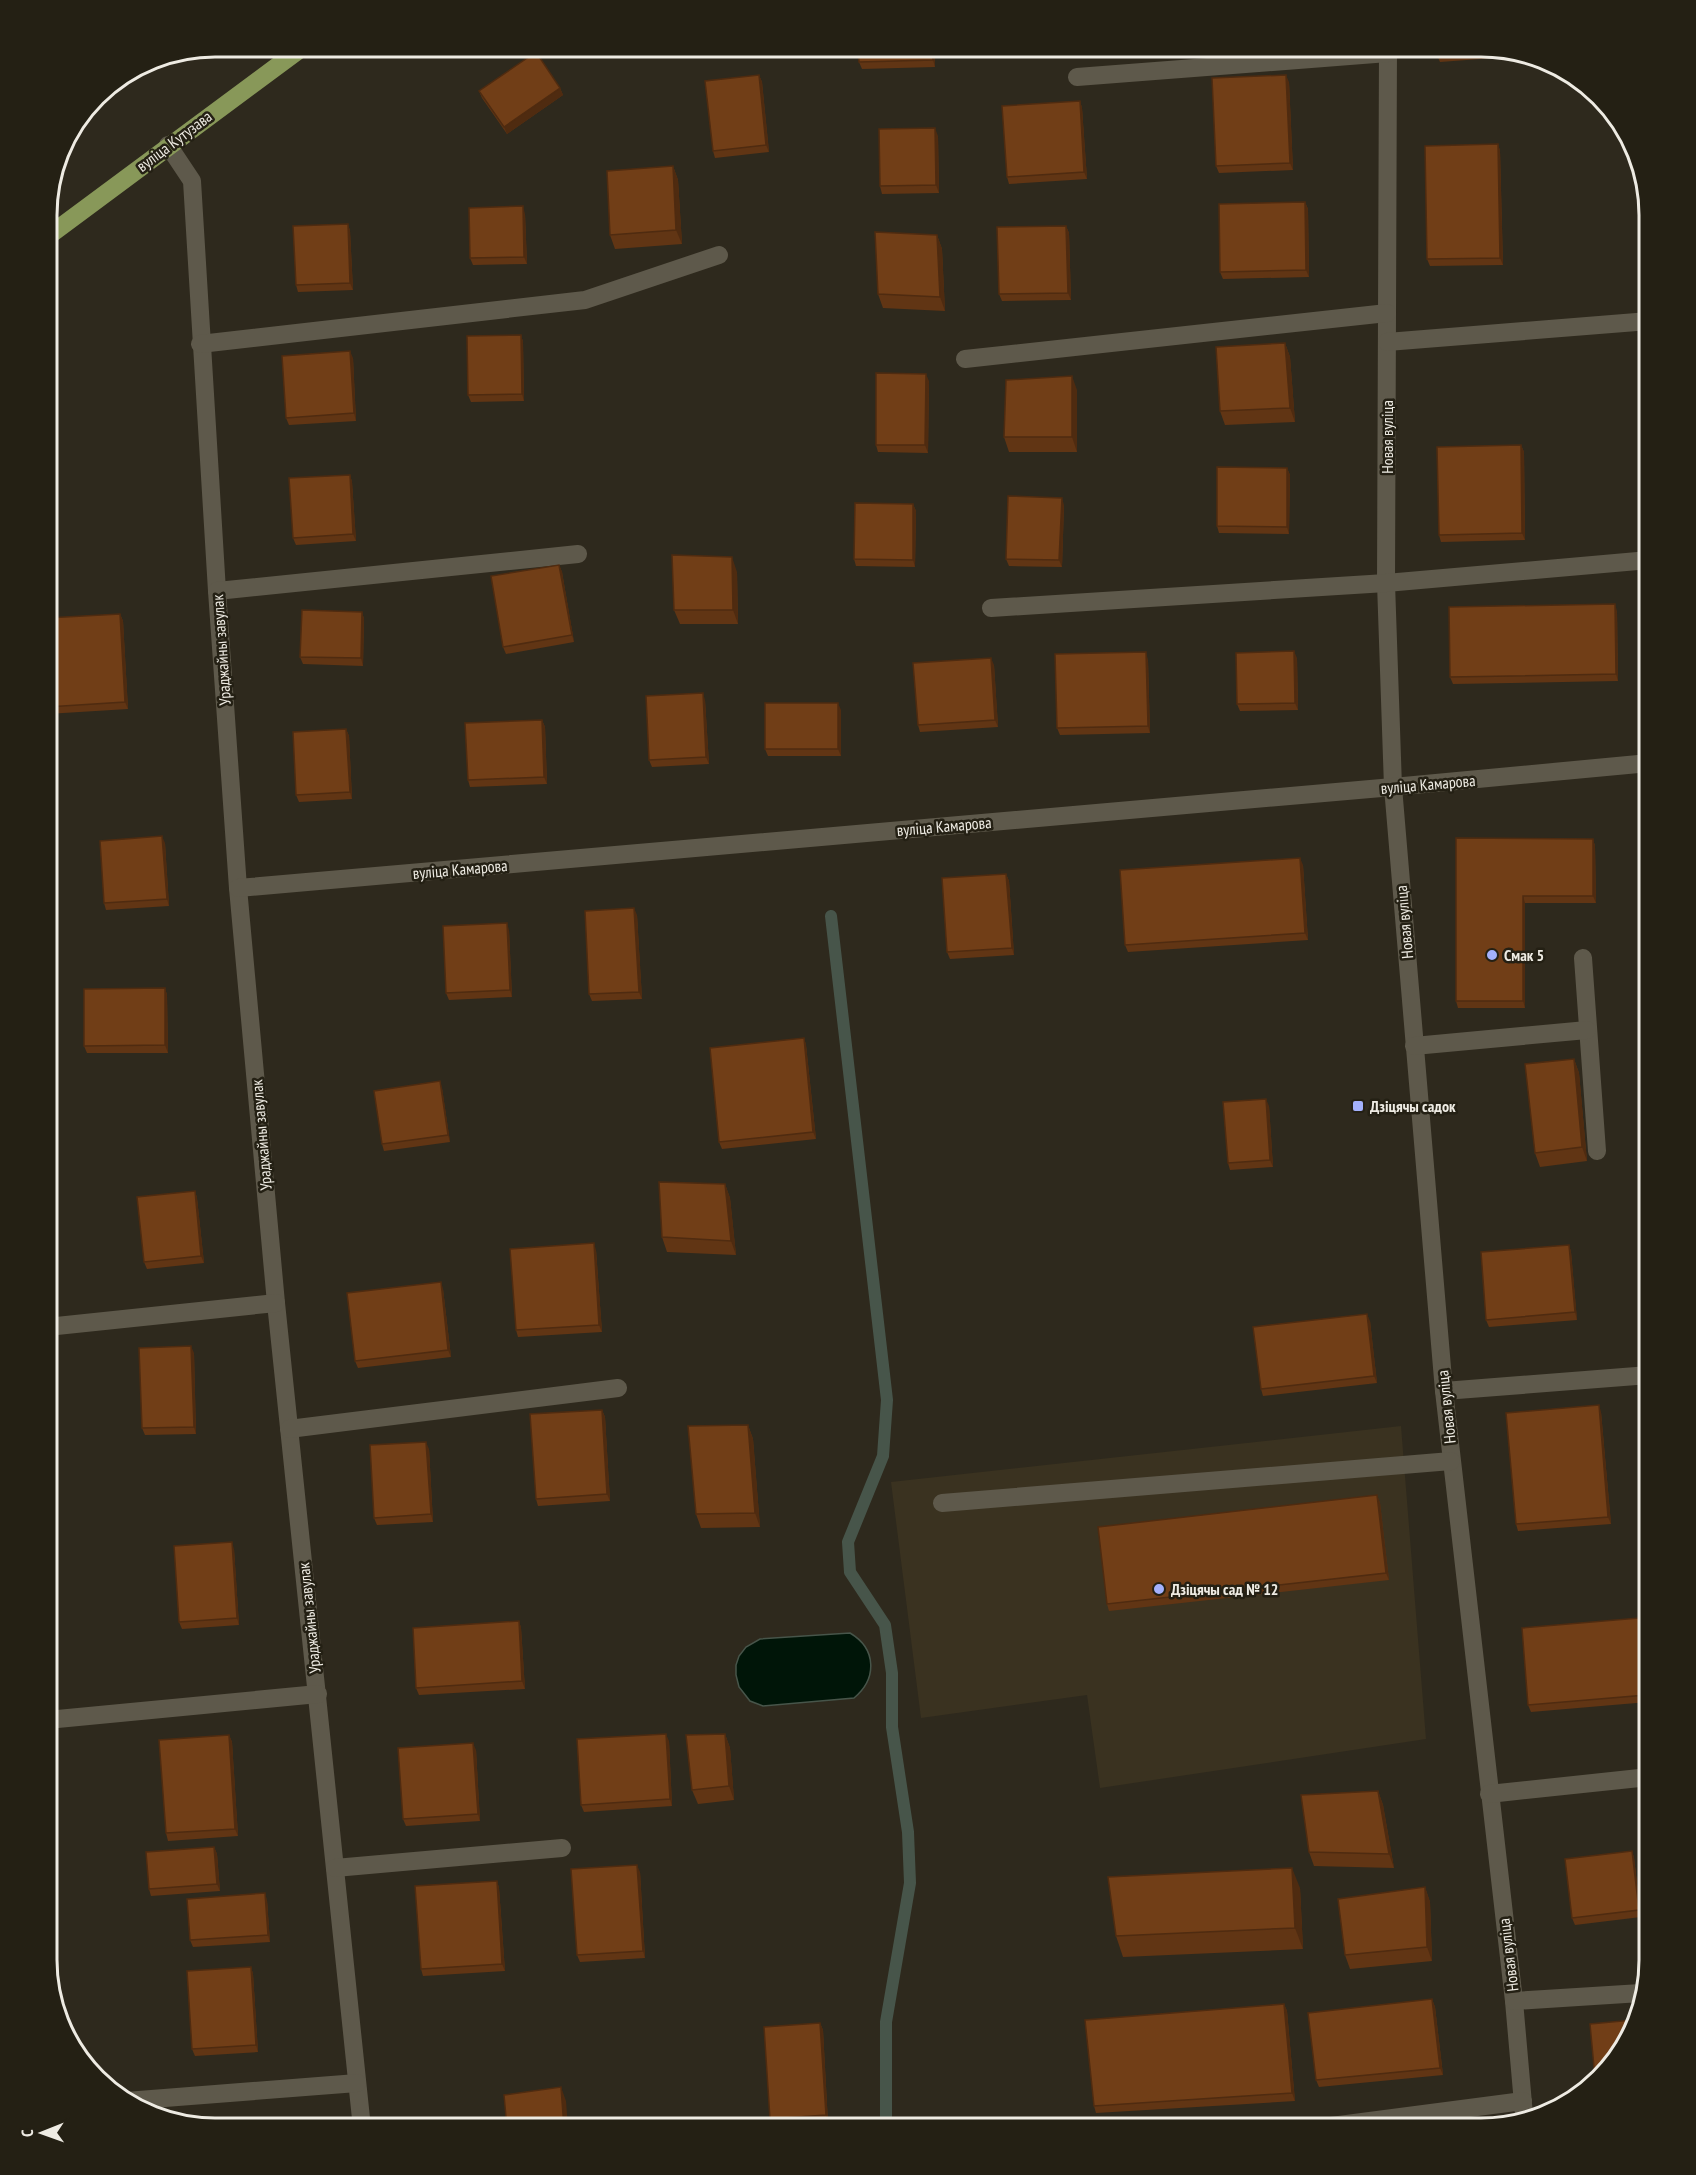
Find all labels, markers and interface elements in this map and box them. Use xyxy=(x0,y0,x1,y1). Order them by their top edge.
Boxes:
street label: вуліца Кутузава xyxy=(132,106,216,176)
street label: Новая вуліца xyxy=(1377,400,1397,474)
street label: Ураджайны завулак xyxy=(207,593,235,706)
street label: вуліца Камарова xyxy=(1380,770,1476,798)
street label: вуліца Камарова xyxy=(896,812,992,840)
street label: вуліца Камарова xyxy=(412,855,508,883)
street label: Новая вуліца xyxy=(1391,884,1417,960)
place label: Смак 5 xyxy=(1504,945,1544,965)
marker: Смак 5 xyxy=(1485,948,1499,962)
street label: Ураджайны завулак xyxy=(246,1078,276,1191)
place label: Дзіцячы садок xyxy=(1370,1096,1456,1116)
marker: Дзіцячы садок xyxy=(1351,1099,1365,1113)
street label: Новая вуліца xyxy=(1432,1369,1460,1445)
street label: Ураджайны завулак xyxy=(293,1561,325,1674)
place label: Дзіцячы сад № 12 xyxy=(1171,1579,1278,1599)
marker: Дзіцячы сад № 12 xyxy=(1152,1582,1166,1596)
street label: Новая вуліца xyxy=(1494,1917,1522,1993)
north arrow xyxy=(12,2103,72,2163)
text: С xyxy=(17,2129,37,2137)

